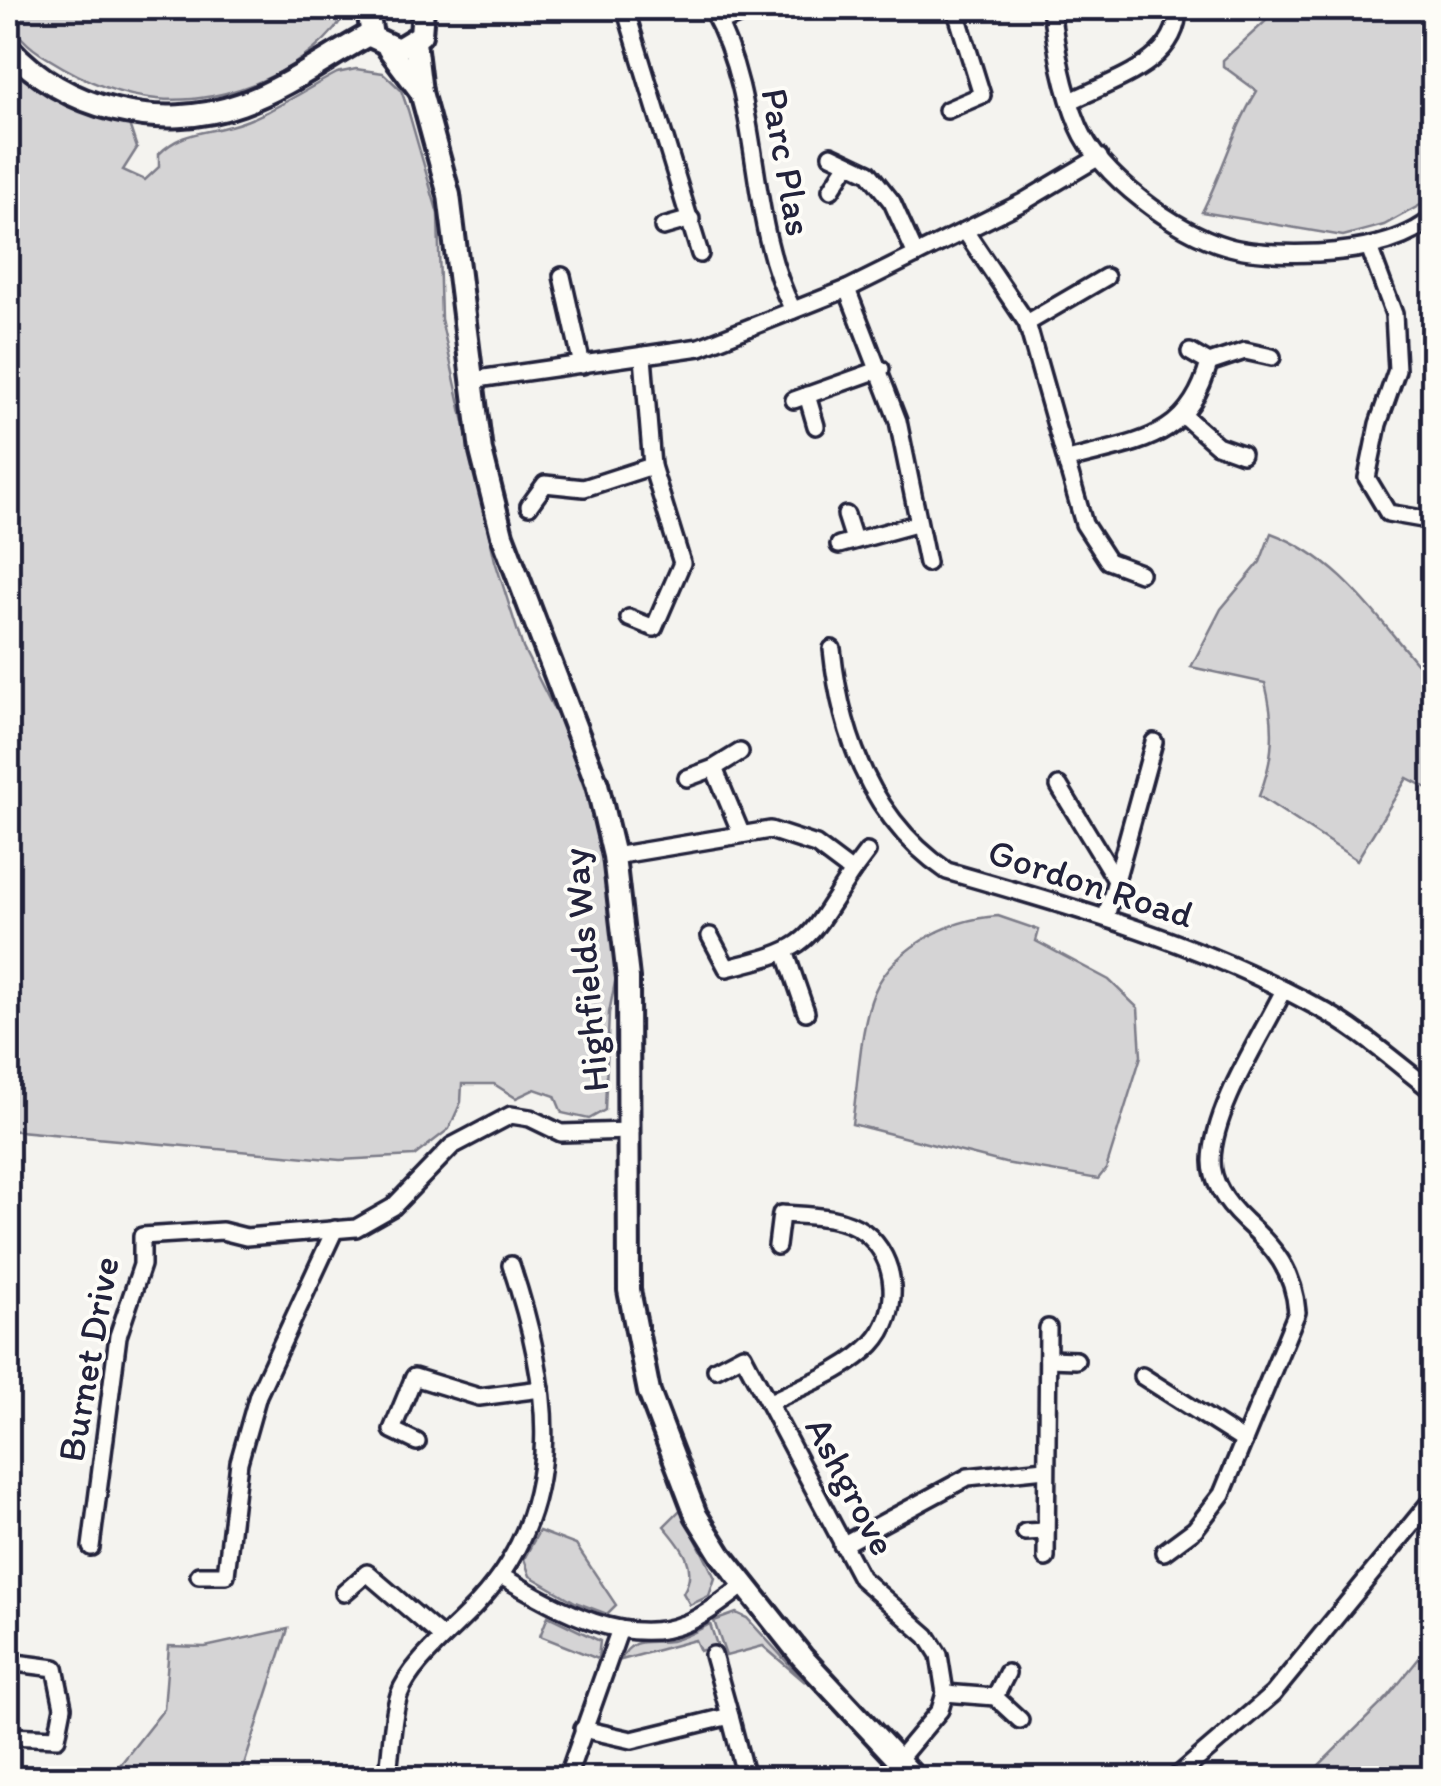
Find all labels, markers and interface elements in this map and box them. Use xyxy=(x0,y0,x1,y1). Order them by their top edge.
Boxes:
street label: Parc Plas xyxy=(751,85,823,239)
street label: Gordon Road xyxy=(982,828,1200,938)
street label: Highfields Way xyxy=(551,846,619,1094)
street label: Burnet Drive xyxy=(47,1253,129,1465)
street label: Ashgrove xyxy=(795,1409,907,1563)

